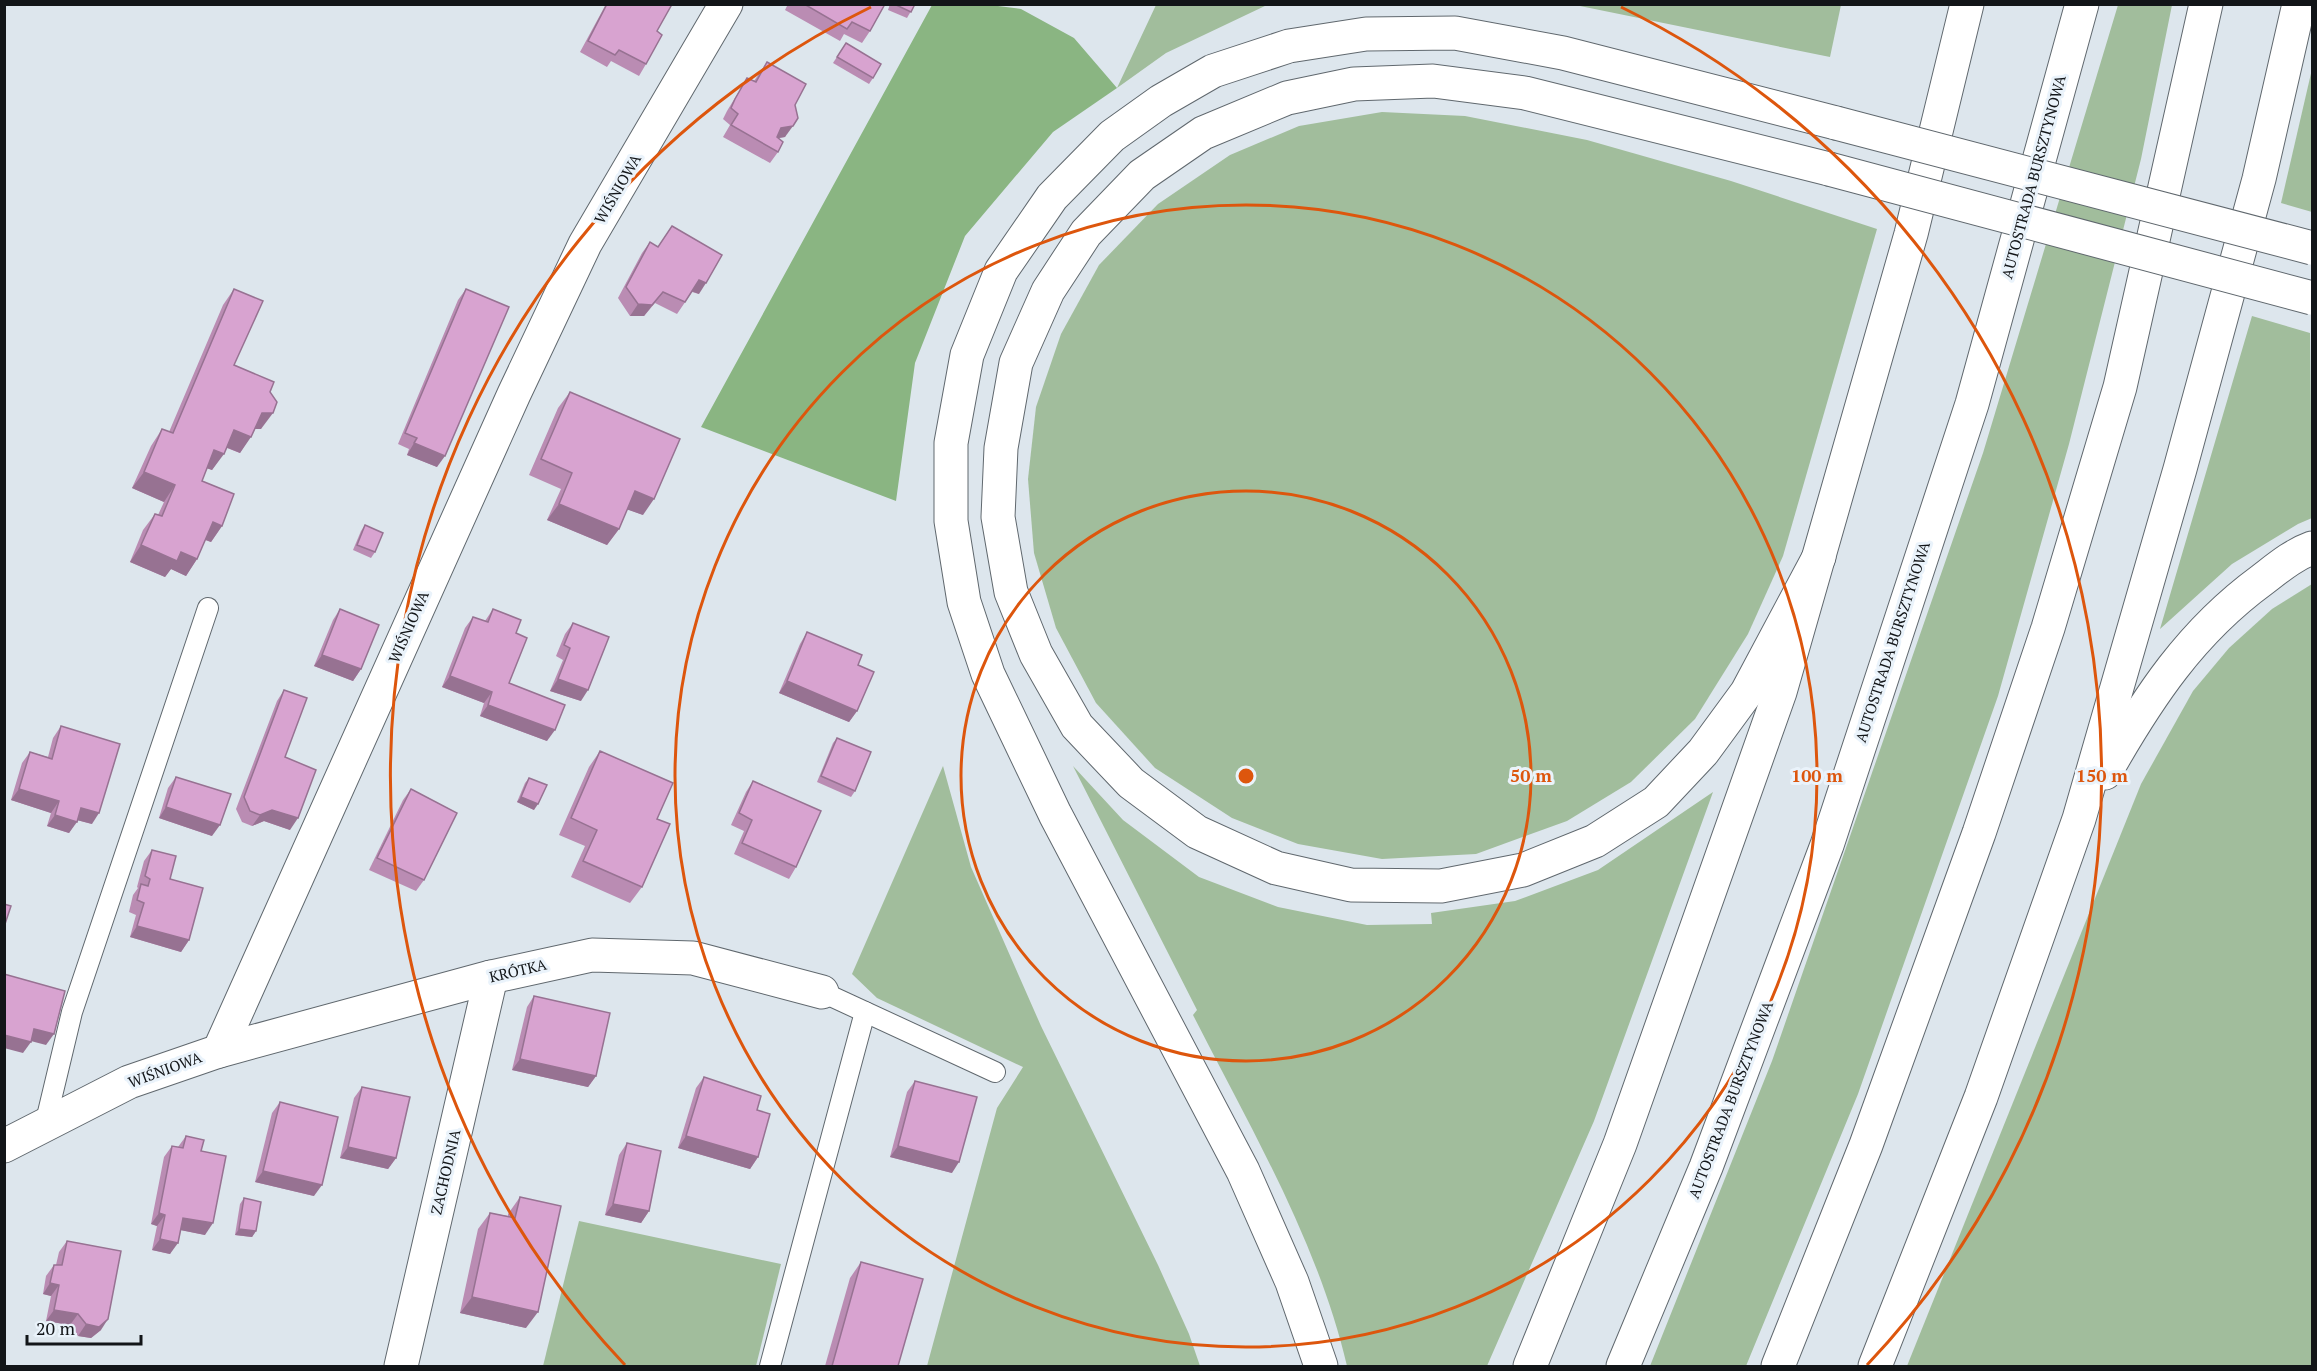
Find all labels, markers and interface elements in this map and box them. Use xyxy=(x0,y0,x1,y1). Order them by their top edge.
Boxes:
street label: AUTOSTRADA BURSZTYNOWA xyxy=(1996,72,2070,281)
street label: WIŚNIOWA xyxy=(589,149,645,227)
street label: AUTOSTRADA BURSZTYNOWA xyxy=(1850,538,1934,745)
street label: WIŚNIOWA xyxy=(383,587,433,666)
text: 50 m xyxy=(1510,763,1552,787)
text: 100 m xyxy=(1791,763,1843,787)
text: 150 m xyxy=(2076,763,2128,787)
centre of rings xyxy=(1236,766,1256,786)
street label: KRÓTKA xyxy=(487,954,549,986)
street label: AUTOSTRADA BURSZTYNOWA xyxy=(1683,997,1777,1201)
street label: WIŚNIOWA xyxy=(125,1046,205,1092)
street label: ZACHODNIA xyxy=(425,1126,465,1216)
scale bar xyxy=(27,1308,141,1346)
text: 20 m xyxy=(36,1316,76,1340)

